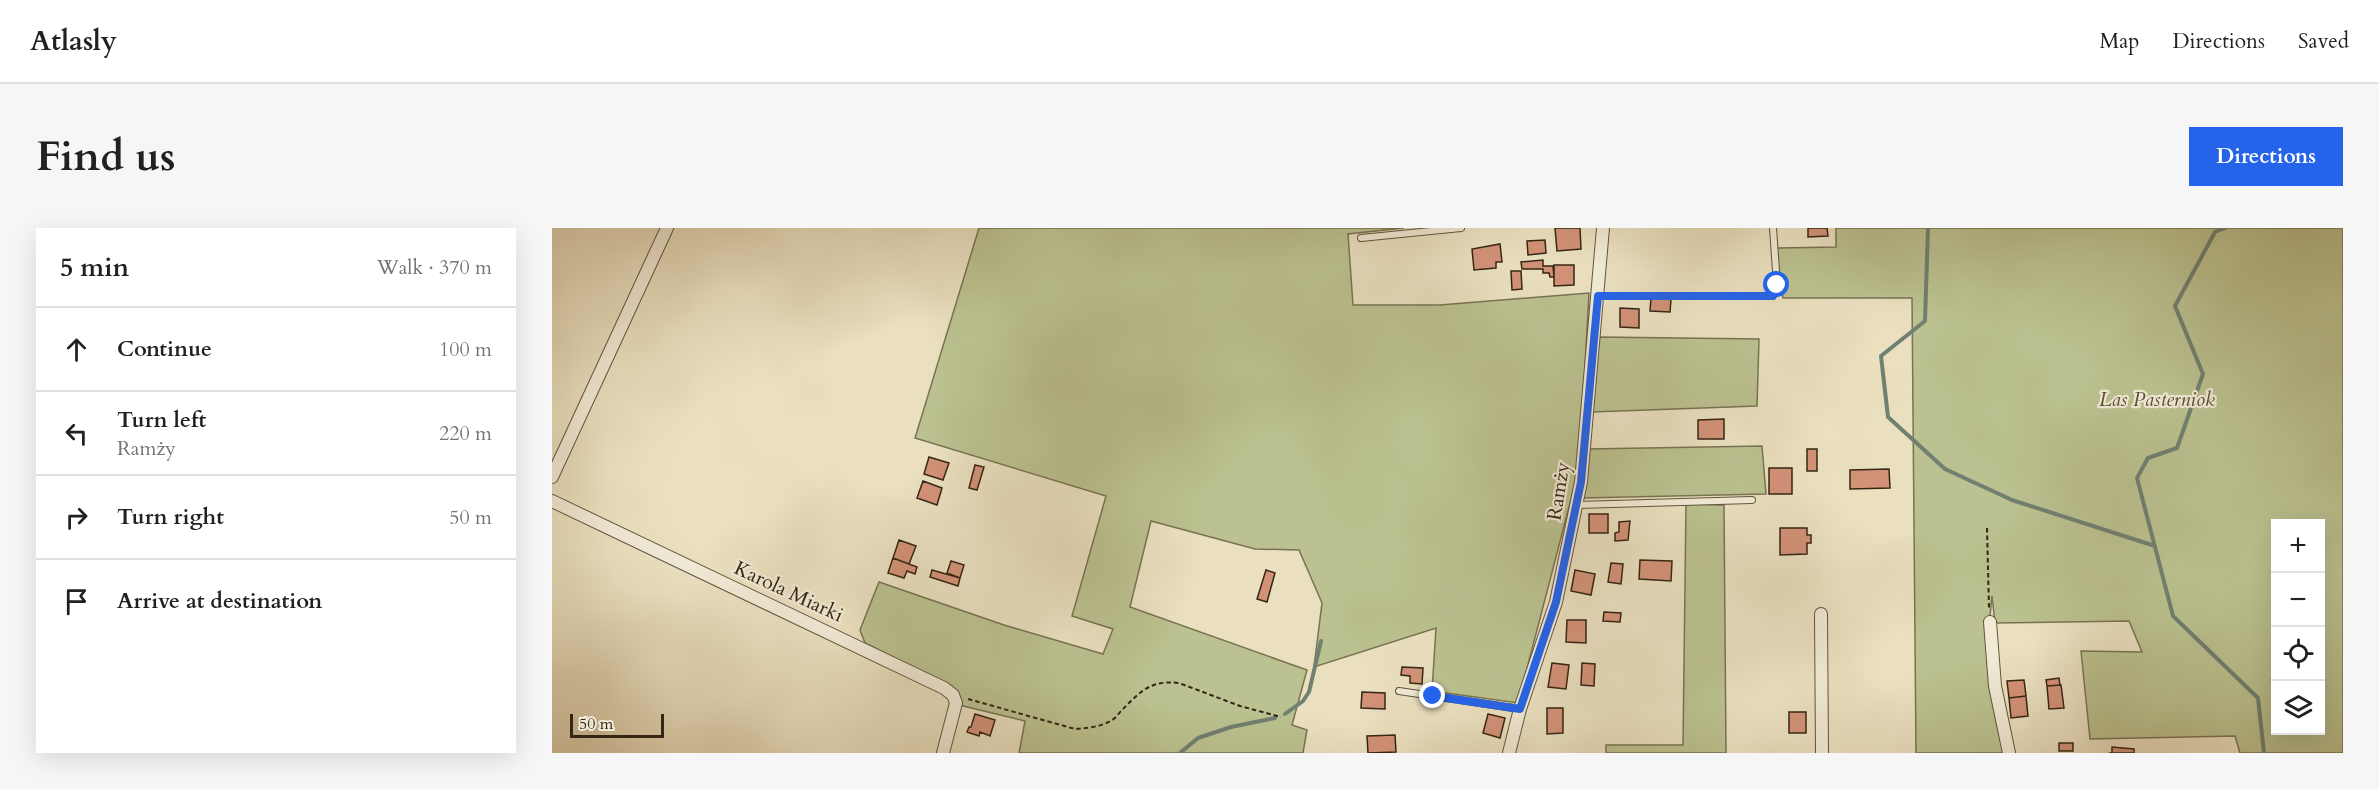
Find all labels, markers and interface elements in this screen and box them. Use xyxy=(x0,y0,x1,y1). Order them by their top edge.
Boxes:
text: Atlasly xyxy=(30,22,117,60)
text: Map xyxy=(2099,27,2139,56)
text: Directions xyxy=(2172,27,2265,56)
text: Saved xyxy=(2298,27,2349,56)
button: Directions xyxy=(2189,127,2343,186)
text: Find us xyxy=(36,128,176,185)
text: 5 min xyxy=(60,250,129,285)
text: Walk · 370 m xyxy=(377,254,492,281)
route start xyxy=(1763,271,1789,297)
icon: ahead xyxy=(60,333,93,366)
text: Continue xyxy=(117,334,212,364)
text: 100 m xyxy=(439,336,492,363)
park label: Las Pasterniok xyxy=(2099,386,2215,413)
text: Turn left xyxy=(117,405,206,435)
icon: left xyxy=(60,417,93,450)
text: 220 m xyxy=(439,420,492,447)
text: Ramży xyxy=(117,435,176,462)
street label: Ramży xyxy=(1541,459,1577,522)
icon: right xyxy=(60,501,93,534)
text: Turn right xyxy=(117,502,224,532)
text: 50 m xyxy=(449,504,492,531)
map controls xyxy=(2271,519,2325,735)
button: + xyxy=(2271,519,2325,573)
street label: Karola Miarki xyxy=(730,554,848,629)
button: − xyxy=(2271,573,2325,627)
icon: arrive xyxy=(60,585,93,618)
text: Arrive at destination xyxy=(117,586,322,616)
button: locate xyxy=(2271,627,2325,681)
button: layers xyxy=(2271,681,2325,735)
route end xyxy=(1419,682,1445,708)
scale bar xyxy=(570,711,664,738)
text: 50 m xyxy=(579,713,613,735)

